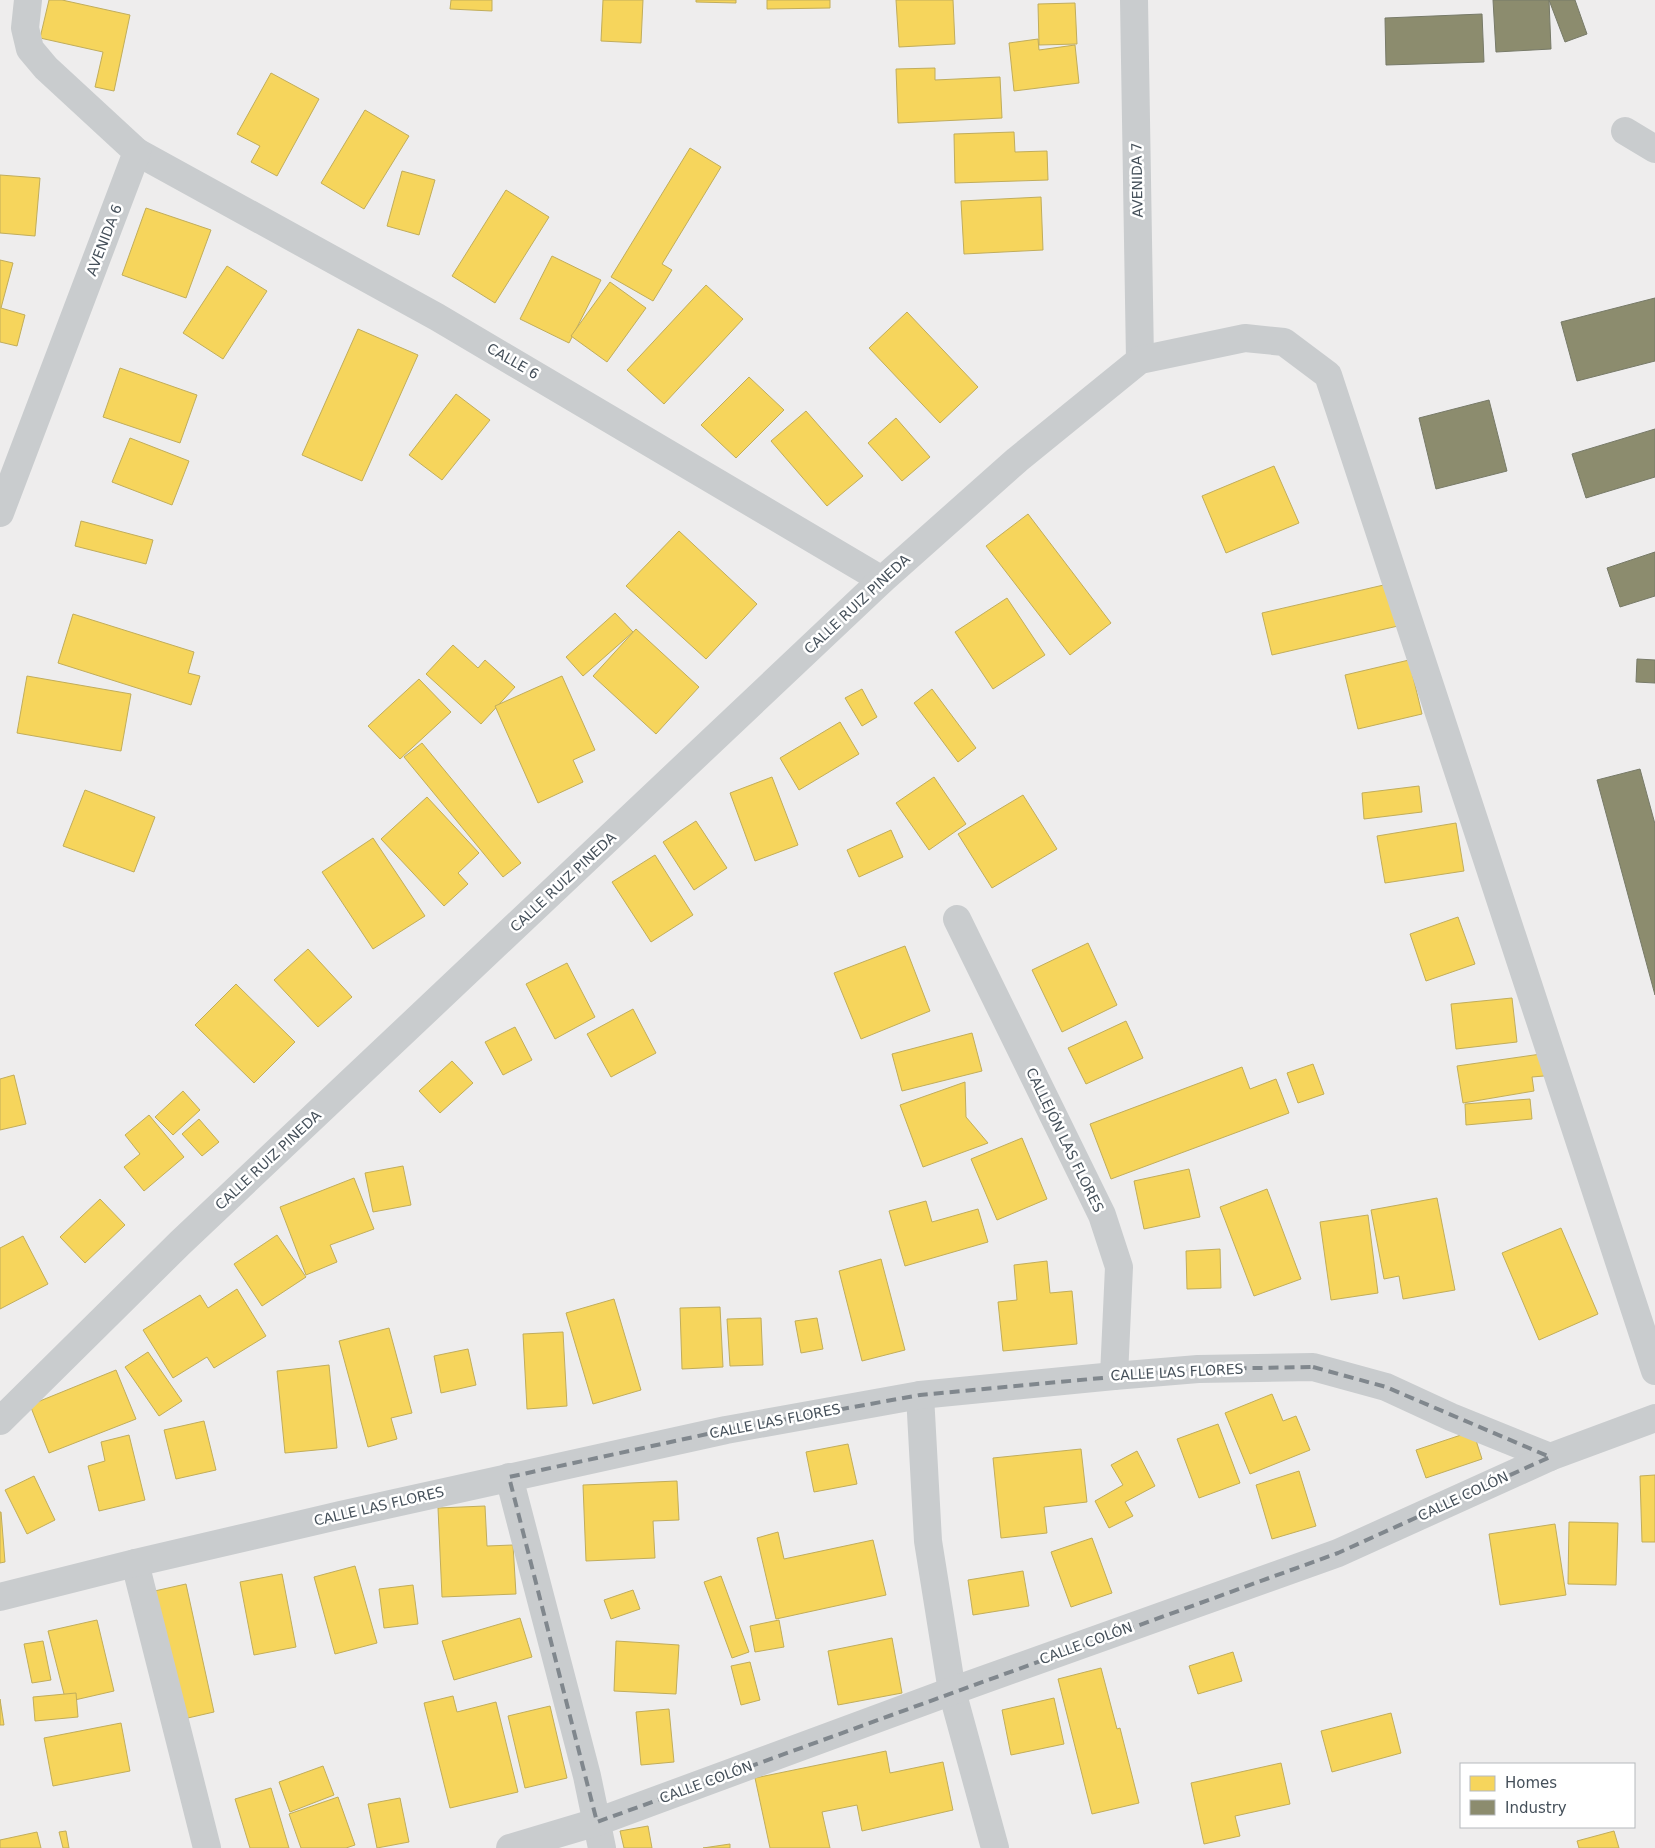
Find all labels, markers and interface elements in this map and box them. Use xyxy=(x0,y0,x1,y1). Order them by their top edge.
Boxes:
street label: AVENIDA 7 xyxy=(1128,142,1146,218)
street label: AVENIDA 6 xyxy=(83,202,125,278)
street label: CALLE 6 xyxy=(484,340,542,382)
street label: CALLE RUIZ PINEDA xyxy=(801,551,913,657)
street label: CALLE RUIZ PINEDA xyxy=(507,829,619,935)
street label: CALLEJÓN LAS FLORES xyxy=(1023,1065,1108,1215)
street label: CALLE RUIZ PINEDA xyxy=(212,1107,324,1213)
street label: CALLE LAS FLORES xyxy=(1110,1361,1244,1383)
street label: CALLE LAS FLORES xyxy=(708,1400,842,1442)
street label: CALLE COLÓN xyxy=(1415,1467,1511,1524)
street label: CALLE LAS FLORES xyxy=(312,1483,446,1529)
street label: CALLE COLÓN xyxy=(1037,1618,1135,1667)
street label: CALLE COLÓN xyxy=(657,1757,755,1806)
legend xyxy=(1460,1763,1635,1828)
text: Homes xyxy=(1505,1774,1557,1792)
text: Industry xyxy=(1505,1799,1567,1817)

